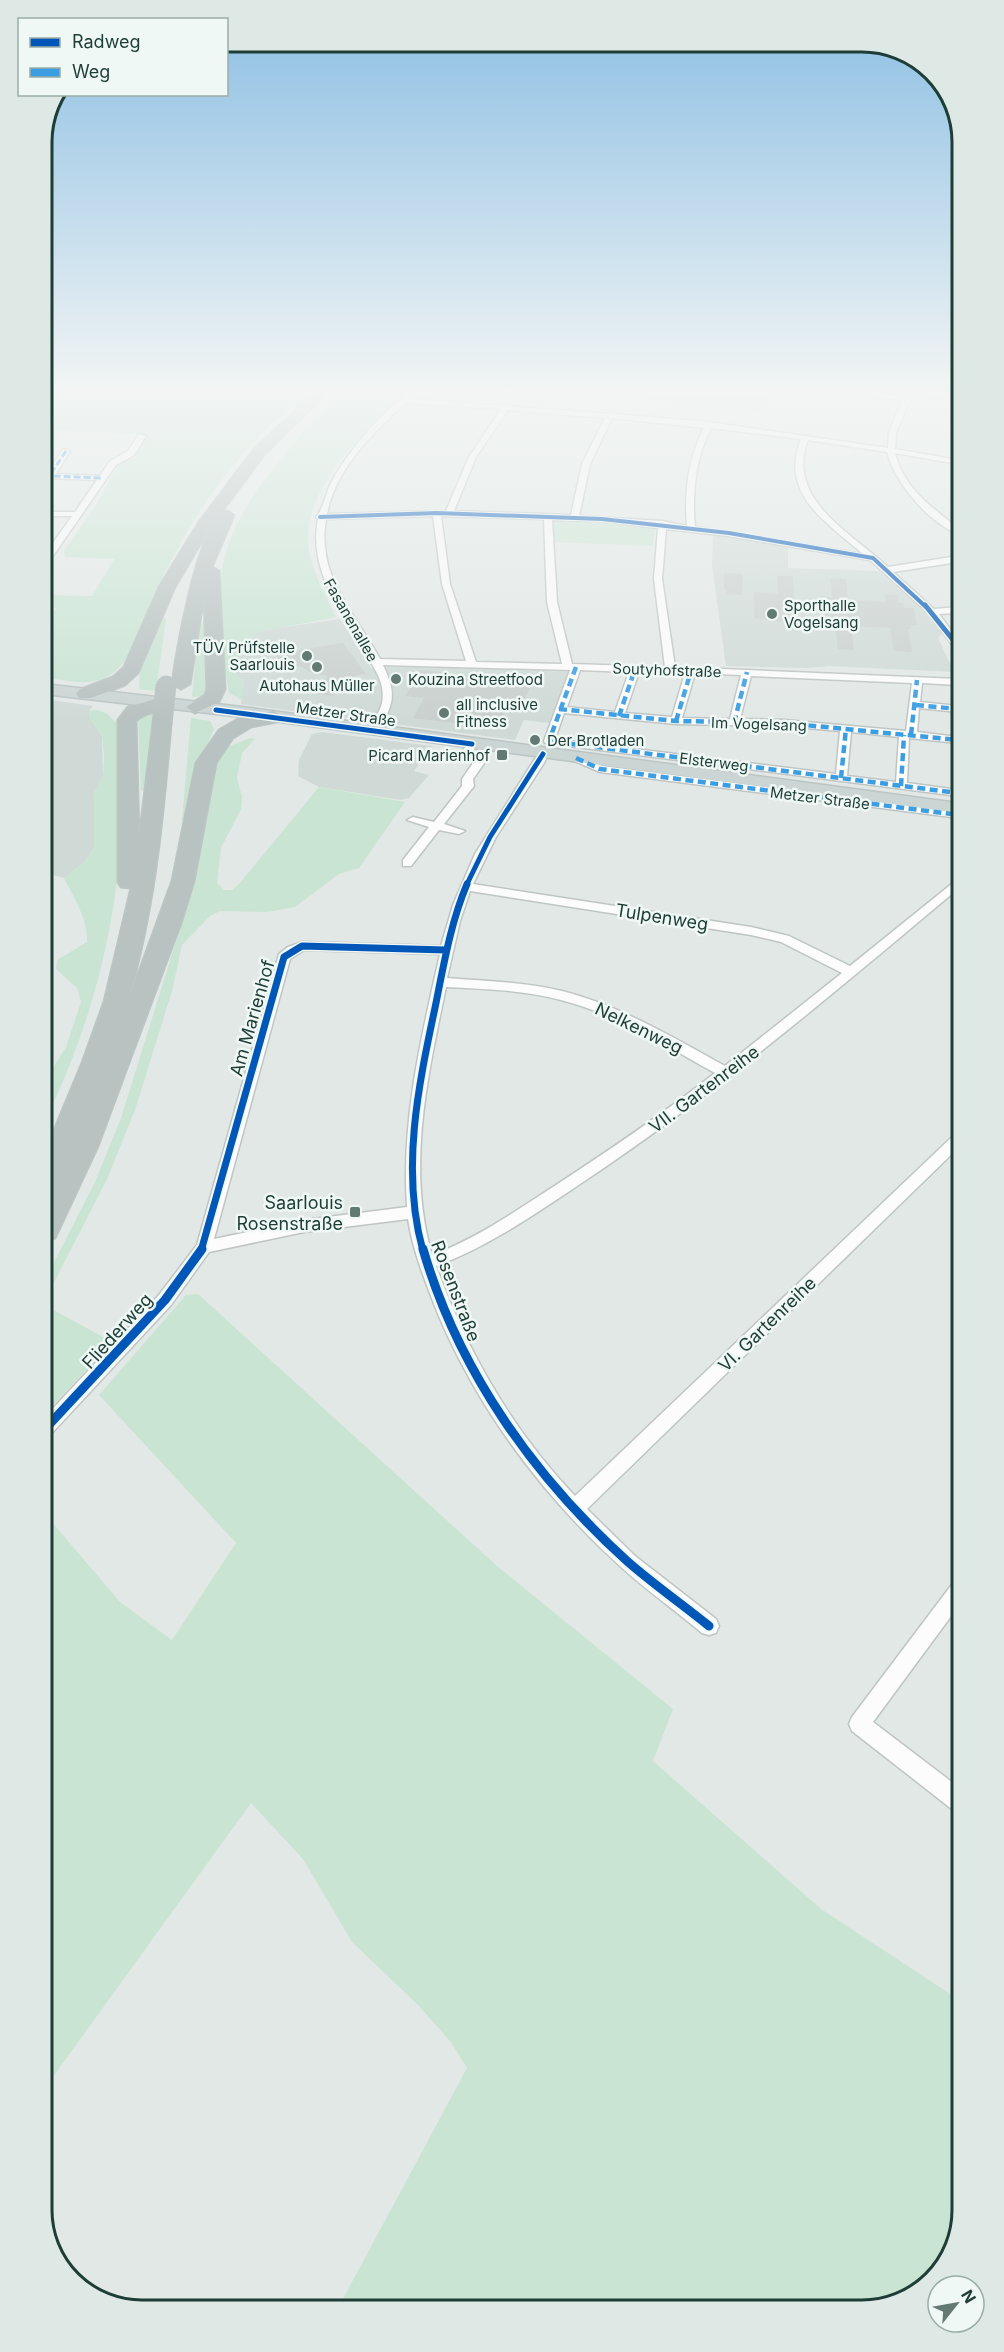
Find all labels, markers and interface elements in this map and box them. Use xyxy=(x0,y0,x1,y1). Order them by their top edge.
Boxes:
legend xyxy=(18,18,228,96)
text: Radweg xyxy=(72,31,141,52)
text: Weg xyxy=(72,61,110,82)
street label: Fasanenallee xyxy=(320,575,382,665)
place label: Sporthalle Vogelsang xyxy=(784,596,859,632)
marker: Sporthalle Vogelsang xyxy=(765,607,779,621)
place label: TÜV Prüfstelle Saarlouis xyxy=(193,638,295,674)
marker: TÜV Prüfstelle Saarlouis xyxy=(300,649,314,663)
street label: Soutyhofstraße xyxy=(612,659,722,681)
marker: Autohaus Müller xyxy=(310,660,324,674)
place label: Kouzina Streetfood xyxy=(408,670,543,689)
marker: Kouzina Streetfood xyxy=(389,672,403,686)
place label: Autohaus Müller xyxy=(259,676,375,695)
place label: all inclusive Fitness xyxy=(456,695,538,731)
street label: Metzer Straße xyxy=(295,698,397,730)
marker: all inclusive Fitness xyxy=(437,706,451,720)
street label: Im Vogelsang xyxy=(711,713,807,735)
place label: Der Brotladen xyxy=(547,731,644,750)
marker: Der Brotladen xyxy=(528,733,542,747)
place label: Picard Marienhof xyxy=(368,746,490,765)
marker: Picard Marienhof xyxy=(495,748,509,762)
street label: Elsterweg xyxy=(678,748,750,776)
street label: Metzer Straße xyxy=(769,782,871,814)
street label: Tulpenweg xyxy=(614,899,710,935)
street label: Am Marienhof xyxy=(225,957,279,1079)
street label: Nelkenweg xyxy=(592,998,686,1058)
street label: VII. Gartenreihe xyxy=(645,1041,763,1137)
place label: Saarlouis Rosenstraße xyxy=(236,1192,343,1234)
marker: Saarlouis Rosenstraße xyxy=(348,1205,362,1219)
street label: Rosenstraße xyxy=(427,1237,485,1345)
street label: VI. Gartenreihe xyxy=(714,1272,820,1376)
street label: Fliederweg xyxy=(78,1289,156,1373)
north arrow xyxy=(926,2274,986,2334)
text: N xyxy=(957,2286,981,2307)

